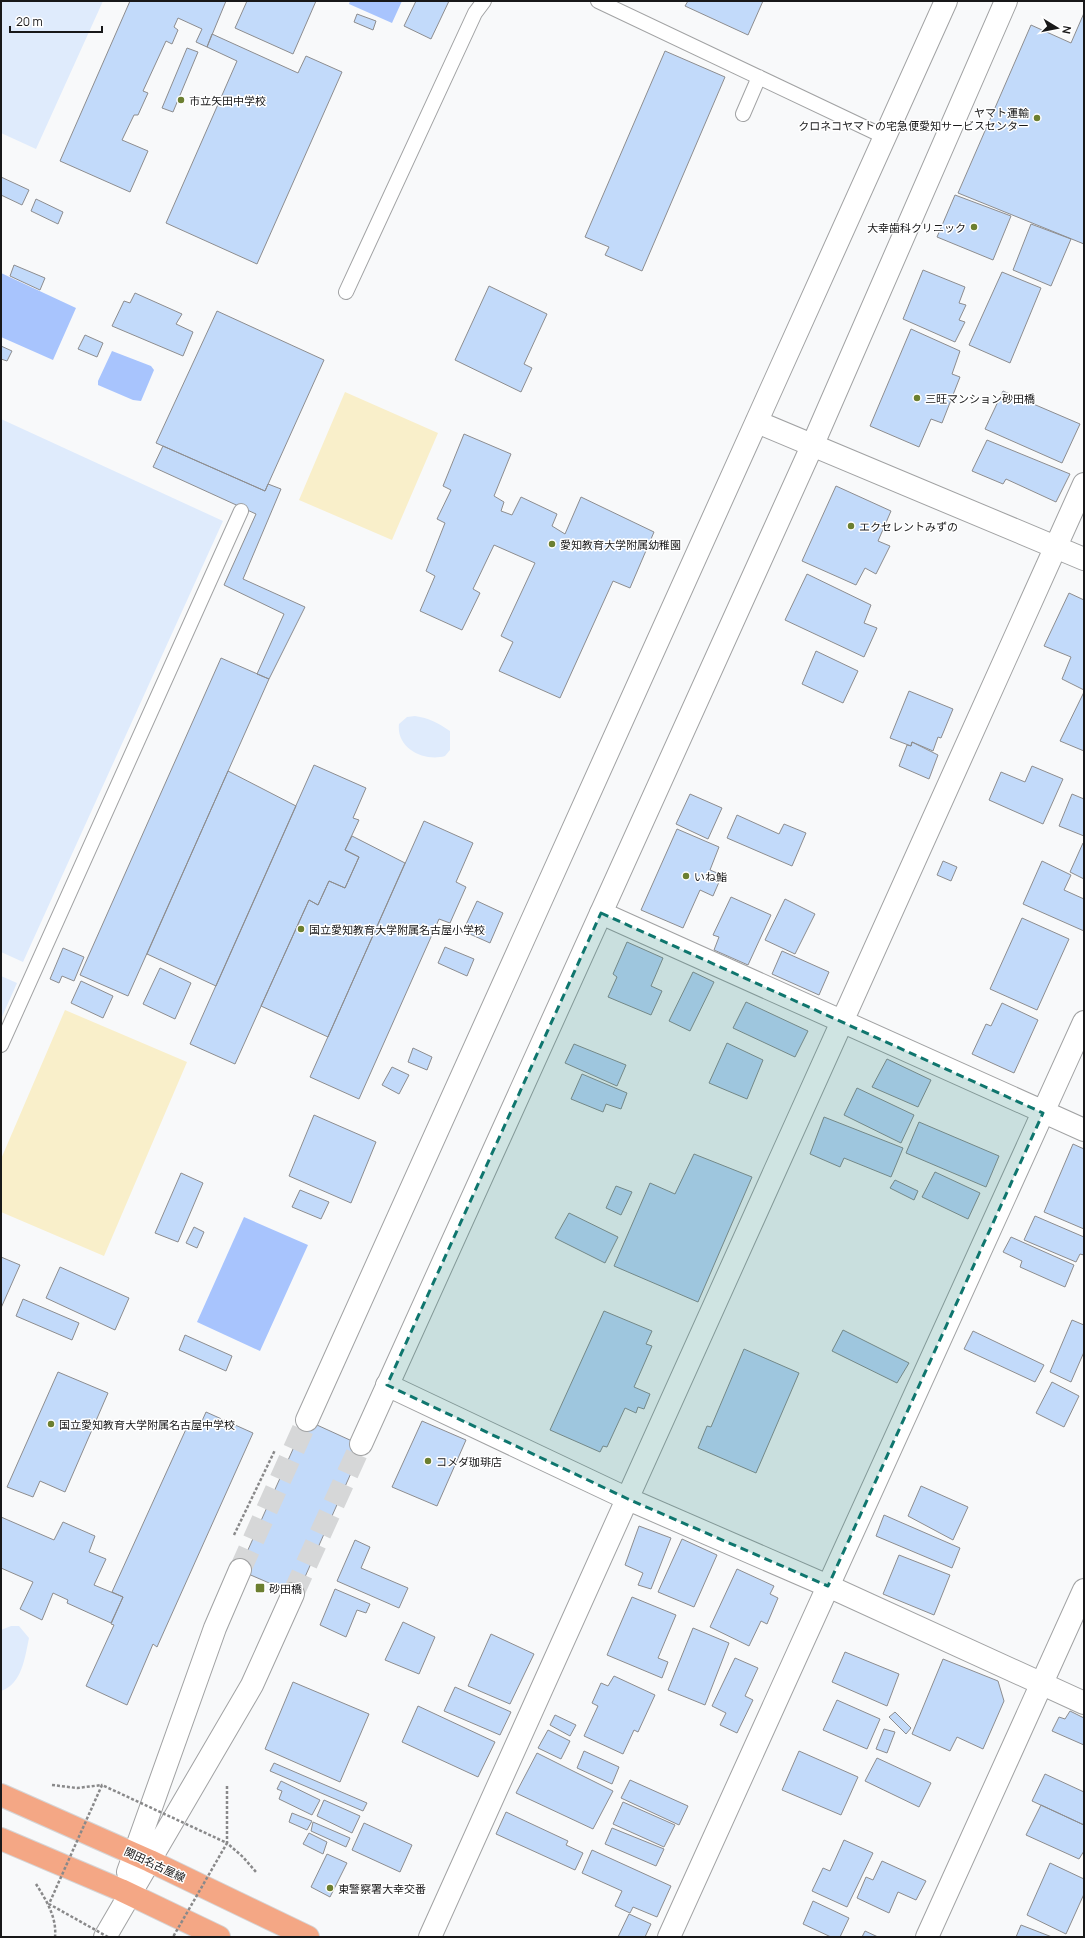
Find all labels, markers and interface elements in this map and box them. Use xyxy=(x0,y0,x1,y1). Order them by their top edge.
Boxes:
scale bar xyxy=(10,8,102,34)
north arrow xyxy=(1037,8,1077,48)
text: 20 m xyxy=(16,13,43,30)
text: N xyxy=(1059,25,1075,35)
place label: 市立矢田中学校 xyxy=(189,93,266,108)
marker: 市立矢田中学校 xyxy=(176,95,186,105)
place label: ヤマト運輸 クロネコヤマトの宅急便愛知サービスセンター xyxy=(798,105,1029,133)
marker: ヤマト運輸 クロネコヤマトの宅急便愛知サービスセンター xyxy=(1032,113,1042,123)
place label: 大幸歯科クリニック xyxy=(867,220,966,235)
marker: 大幸歯科クリニック xyxy=(969,222,979,232)
place label: 三旺マンション砂田橋 xyxy=(925,391,1035,406)
marker: 三旺マンション砂田橋 xyxy=(912,393,922,403)
place label: エクセレントみずの xyxy=(859,519,958,534)
marker: エクセレントみずの xyxy=(846,521,856,531)
place label: 愛知教育大学附属幼稚園 xyxy=(560,537,681,552)
marker: 愛知教育大学附属幼稚園 xyxy=(547,539,557,549)
place label: いね鮨 xyxy=(694,869,727,884)
marker: いね鮨 xyxy=(681,871,691,881)
place label: 国立愛知教育大学附属名古屋小学校 xyxy=(309,922,485,937)
marker: 国立愛知教育大学附属名古屋小学校 xyxy=(296,924,306,934)
place label: 国立愛知教育大学附属名古屋中学校 xyxy=(59,1417,235,1432)
marker: 国立愛知教育大学附属名古屋中学校 xyxy=(46,1419,56,1429)
place label: コメダ珈琲店 xyxy=(436,1454,502,1469)
marker: コメダ珈琲店 xyxy=(423,1456,433,1466)
place label: 砂田橋 xyxy=(269,1581,302,1596)
marker: 砂田橋 xyxy=(254,1582,266,1594)
street label: 関田名古屋線 xyxy=(122,1843,188,1885)
place label: 東警察署大幸交番 xyxy=(338,1881,426,1896)
marker: 東警察署大幸交番 xyxy=(325,1883,335,1893)

